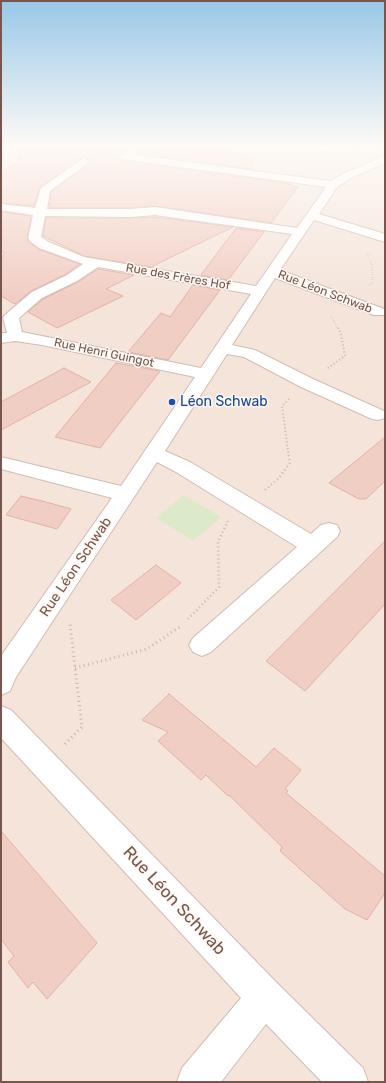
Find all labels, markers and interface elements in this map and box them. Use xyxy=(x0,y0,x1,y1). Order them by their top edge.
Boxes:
street label: Rue des Frères Hof xyxy=(125,261,231,293)
street label: Rue Léon Schwab xyxy=(276,267,374,317)
street label: Rue Henri Guingot xyxy=(53,335,155,371)
place label: Léon Schwab xyxy=(180,394,267,410)
marker: Léon Schwab xyxy=(167,397,177,407)
street label: Rue Léon Schwab xyxy=(37,514,115,620)
street label: Rue Léon Schwab xyxy=(118,842,230,960)

